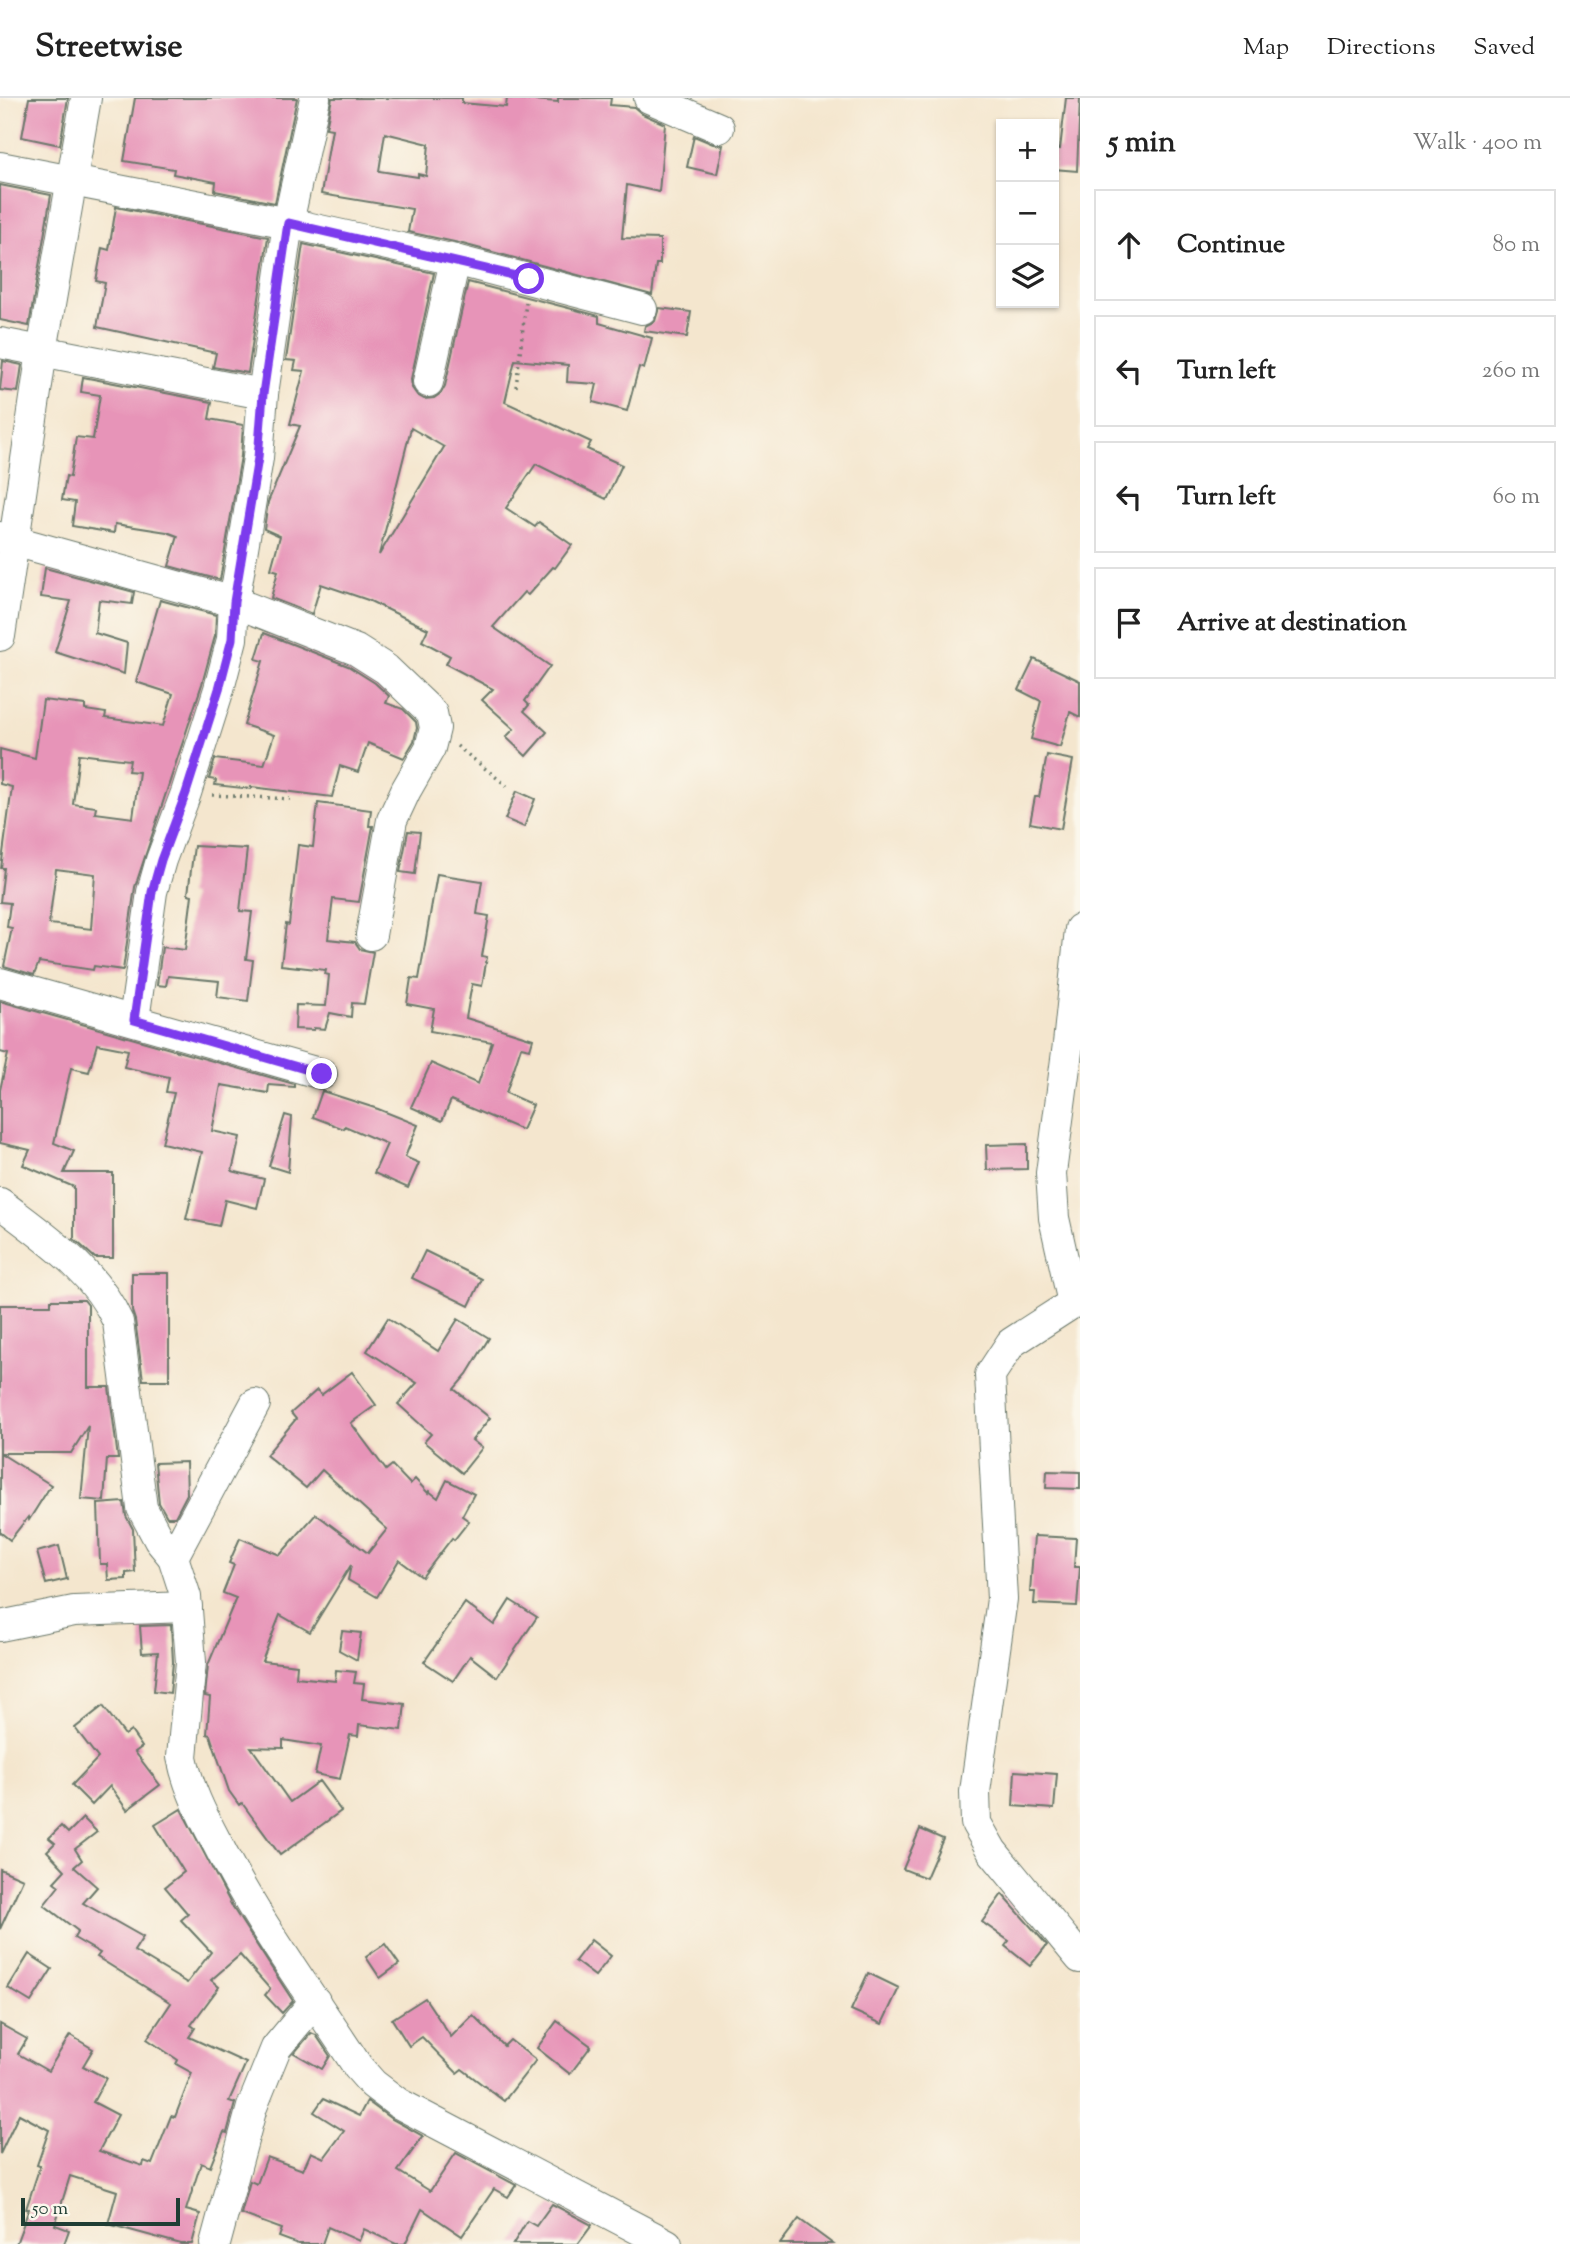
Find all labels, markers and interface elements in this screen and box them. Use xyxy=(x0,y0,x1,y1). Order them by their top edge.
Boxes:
text: Streetwise xyxy=(35,24,183,72)
text: Map xyxy=(1243,31,1289,65)
text: Directions xyxy=(1327,31,1435,65)
text: Saved xyxy=(1473,31,1535,65)
map controls xyxy=(996,119,1059,308)
button: + xyxy=(996,119,1059,182)
text: 5 min xyxy=(1108,122,1176,165)
text: Walk · 400 m xyxy=(1413,127,1542,160)
button: − xyxy=(996,182,1059,245)
icon: ahead xyxy=(1110,226,1148,264)
text: Continue xyxy=(1177,227,1285,264)
text: 80 m xyxy=(1492,229,1540,262)
button: layers xyxy=(996,245,1059,308)
route start xyxy=(513,263,544,294)
icon: left xyxy=(1110,352,1148,390)
text: Turn left xyxy=(1177,353,1276,390)
text: 260 m xyxy=(1482,355,1540,388)
icon: left xyxy=(1110,478,1148,516)
text: Turn left xyxy=(1177,479,1276,516)
text: 60 m xyxy=(1492,481,1540,514)
icon: arrive xyxy=(1110,604,1148,642)
text: Arrive at destination xyxy=(1177,605,1407,642)
route end xyxy=(306,1058,337,1089)
scale bar xyxy=(21,2195,180,2227)
text: 50 m xyxy=(32,2196,68,2223)

